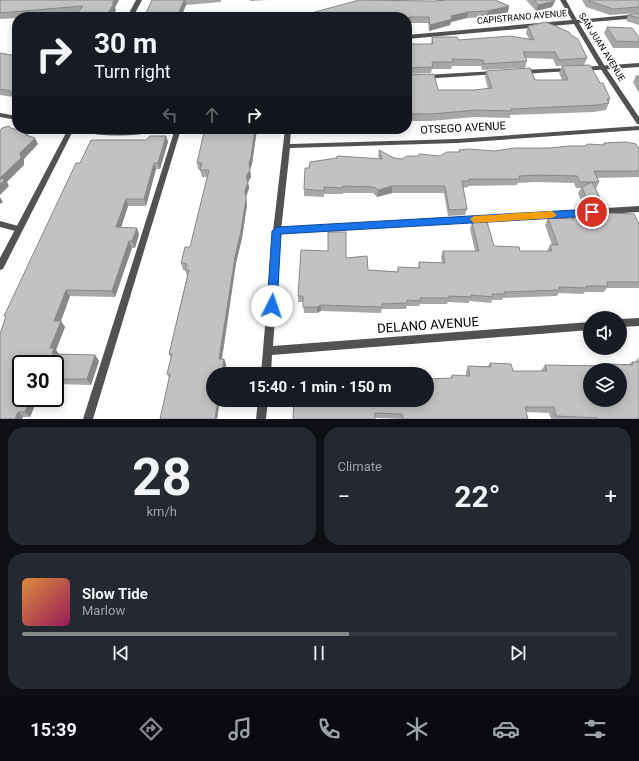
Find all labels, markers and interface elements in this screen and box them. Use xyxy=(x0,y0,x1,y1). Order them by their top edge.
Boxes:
street label: CAPISTRANO AVENUE xyxy=(476,8,568,26)
street label: SAN JUAN AVENUE xyxy=(577,11,627,83)
text: 30 m xyxy=(94,27,157,60)
icon: right xyxy=(28,28,80,80)
text: Turn right xyxy=(94,61,171,82)
icon: left xyxy=(159,104,181,126)
icon: ahead xyxy=(201,104,223,126)
icon: right xyxy=(243,104,265,126)
street label: OTSEGO AVENUE xyxy=(420,119,506,137)
pin xyxy=(575,195,609,229)
icon: arrive xyxy=(581,201,603,223)
position arrow xyxy=(251,285,293,327)
map controls xyxy=(583,311,627,407)
button: sound xyxy=(583,311,627,355)
street label: DELANO AVENUE xyxy=(377,314,479,336)
speed limit sign: 30 xyxy=(12,355,64,407)
button: layers xyxy=(583,363,627,407)
text: 15:40 · 1 min · 150 m xyxy=(249,378,391,396)
text: 28 xyxy=(132,447,192,508)
text: Climate xyxy=(338,459,382,474)
text: 22° xyxy=(454,479,500,514)
text: − xyxy=(338,484,350,509)
text: + xyxy=(605,484,617,509)
text: km/h xyxy=(146,504,177,519)
text: Slow Tide xyxy=(82,585,148,603)
text: Marlow xyxy=(82,603,125,618)
icon: previous xyxy=(110,642,132,664)
icon: pause xyxy=(308,642,330,664)
icon: next xyxy=(507,642,529,664)
icon: directions xyxy=(137,715,165,743)
icon: music xyxy=(226,715,254,743)
icon: phone xyxy=(315,715,343,743)
icon: climate xyxy=(403,715,431,743)
icon: car xyxy=(492,715,520,743)
icon: filters xyxy=(581,715,609,743)
text: 15:39 xyxy=(30,719,77,740)

